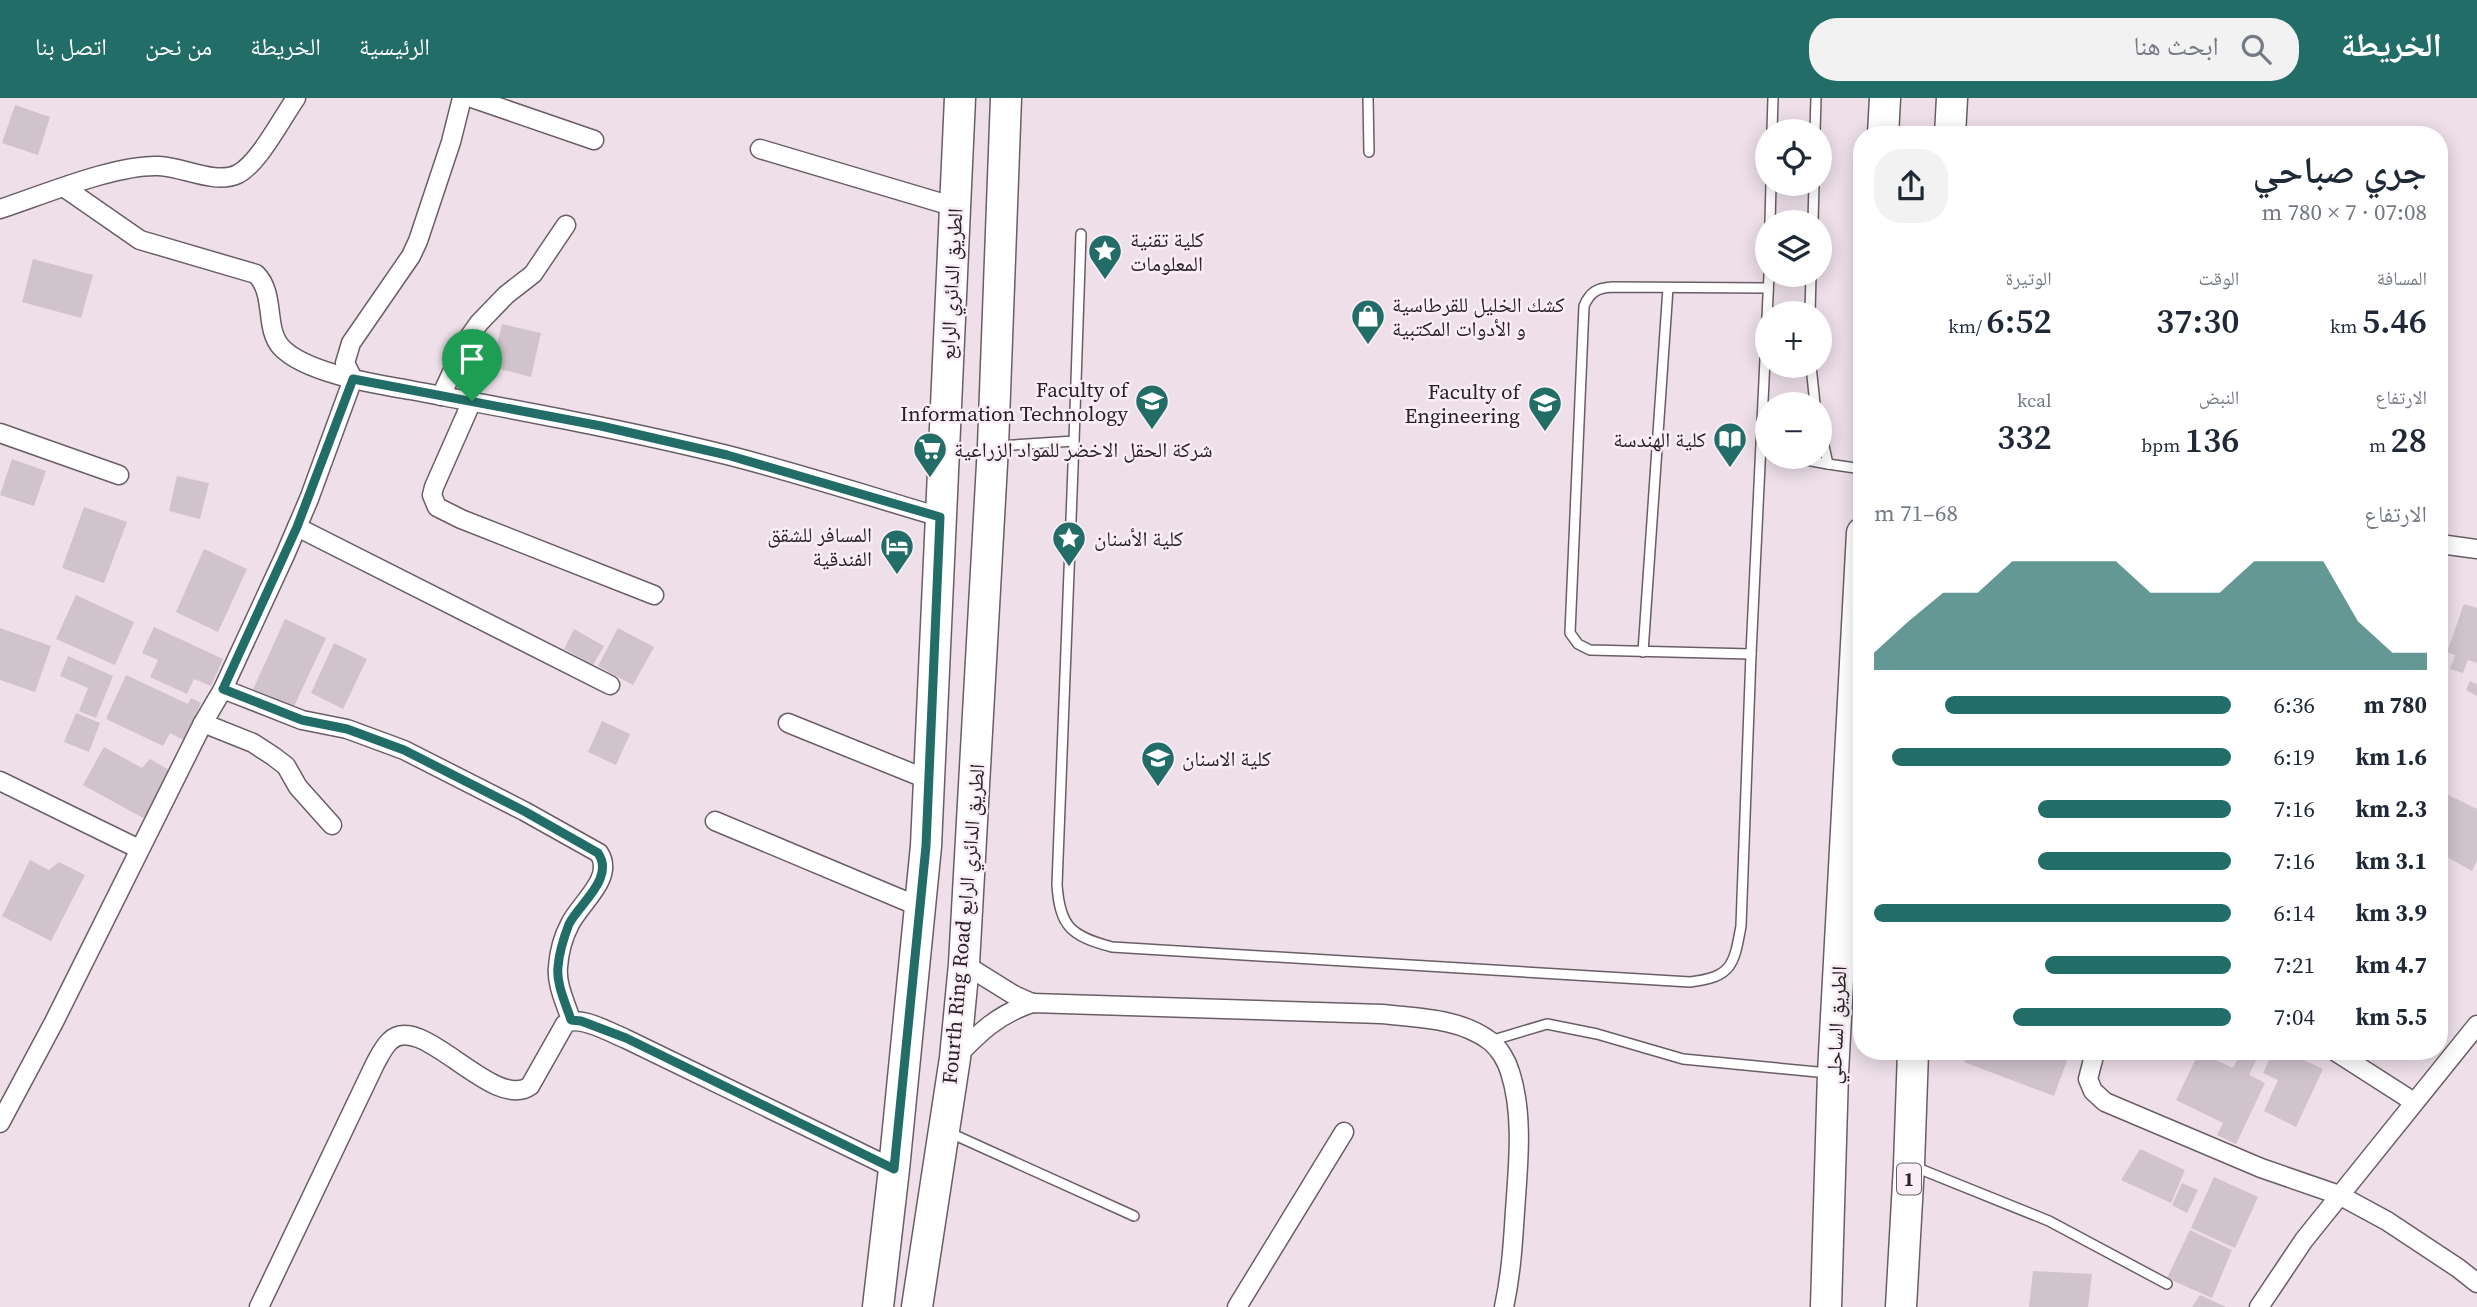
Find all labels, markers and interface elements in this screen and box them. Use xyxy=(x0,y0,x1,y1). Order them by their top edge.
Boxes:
search box xyxy=(1809,18,2299,81)
text: الخريطة xyxy=(2341,22,2442,67)
text: ابحث هنا xyxy=(2133,28,2219,64)
text: اتصل بنا xyxy=(35,30,107,63)
text: من نحن xyxy=(145,30,212,63)
text: الخريطة xyxy=(250,30,321,63)
text: الرئيسية xyxy=(359,30,430,63)
icon: search xyxy=(2237,30,2275,68)
map controls xyxy=(1755,119,1832,469)
button: locate xyxy=(1755,119,1832,196)
text: جري صباحي xyxy=(2253,144,2427,196)
button: share xyxy=(1874,149,1948,223)
text: 07:08 · 7 × 780 m xyxy=(2261,196,2427,228)
street label: الطريق الدائري الرابع xyxy=(933,207,972,361)
button: layers xyxy=(1755,210,1832,287)
place label: كلية تقنية المعلومات xyxy=(1130,225,1205,278)
place icon: كلية تقنية المعلومات xyxy=(1086,232,1124,281)
text: الوتيرة xyxy=(2005,265,2052,291)
text: الوقت xyxy=(2198,265,2239,291)
text: المسافة xyxy=(2377,265,2427,291)
place label: كشك الخليل للقرطاسية و الأدوات المكتبية xyxy=(1392,290,1565,343)
shop icon: كشك الخليل للقرطاسية و الأدوات المكتبية xyxy=(1349,297,1387,346)
text: 6:52 xyxy=(1987,297,2052,345)
text: 37:30 xyxy=(2156,297,2239,345)
text: 5.46 xyxy=(2362,297,2427,345)
button: + xyxy=(1755,301,1832,378)
text: /km xyxy=(1948,313,1987,339)
text: km xyxy=(2330,313,2362,339)
pin xyxy=(442,329,502,401)
icon: arrive xyxy=(453,340,491,378)
place label: Faculty of Information Technology xyxy=(900,375,1130,428)
place label: Faculty of Engineering xyxy=(1405,377,1522,430)
school or university icon: Faculty of Information Technology xyxy=(1133,382,1171,431)
school or university icon: Faculty of Engineering xyxy=(1526,384,1564,433)
text: النبض xyxy=(2199,384,2239,410)
text: الارتفاع xyxy=(2375,384,2427,410)
text: kcal xyxy=(2017,387,2052,413)
button: − xyxy=(1755,392,1832,469)
text: 332 xyxy=(1997,413,2052,461)
text: 136 xyxy=(2185,416,2239,464)
text: 28 xyxy=(2391,416,2427,464)
library icon: كلية الهندسة xyxy=(1711,420,1749,469)
place label: كلية الهندسة xyxy=(1613,425,1706,454)
supermarket icon: شركة الحقل الاخضر للمواد الزراعية xyxy=(911,430,949,479)
text: bpm xyxy=(2141,432,2185,458)
text: m xyxy=(2369,432,2391,458)
place label: شركة الحقل الاخضر للمواد الزراعية xyxy=(954,435,1213,464)
text: 68–71 m xyxy=(1874,497,1958,529)
text: الارتفاع xyxy=(2364,498,2427,530)
place icon: كلية الأسنان xyxy=(1050,519,1088,568)
place label: المسافر للشقق الفندقية xyxy=(767,520,872,573)
place label: كلية الأسنان xyxy=(1094,524,1184,553)
hotel icon: المسافر للشقق الفندقية xyxy=(878,527,916,576)
text: 6:36 xyxy=(2274,689,2315,721)
text: 780 m xyxy=(2364,689,2427,721)
school or university icon: كلية الاسنان xyxy=(1139,739,1177,788)
text: 6:19 xyxy=(2274,741,2315,773)
text: 1.6 km xyxy=(2356,741,2427,773)
place label: كلية الاسنان xyxy=(1182,744,1272,773)
street label: Fourth Ring Road الطريق الدائري الرابع xyxy=(935,763,994,1086)
text: 7:16 xyxy=(2274,793,2315,825)
text: 2.3 km xyxy=(2356,793,2427,825)
text: 7:16 xyxy=(2274,845,2315,877)
text: 3.1 km xyxy=(2356,845,2427,877)
text: 6:14 xyxy=(2274,897,2315,929)
text: 3.9 km xyxy=(2356,897,2427,929)
text: 7:21 xyxy=(2274,949,2315,981)
text: 4.7 km xyxy=(2356,949,2427,981)
street label: الطريق الساحلي xyxy=(1818,965,1856,1085)
text: 7:04 xyxy=(2274,1001,2315,1033)
text: 5.5 km xyxy=(2356,1001,2427,1033)
road number: 1 xyxy=(1897,1163,1921,1194)

